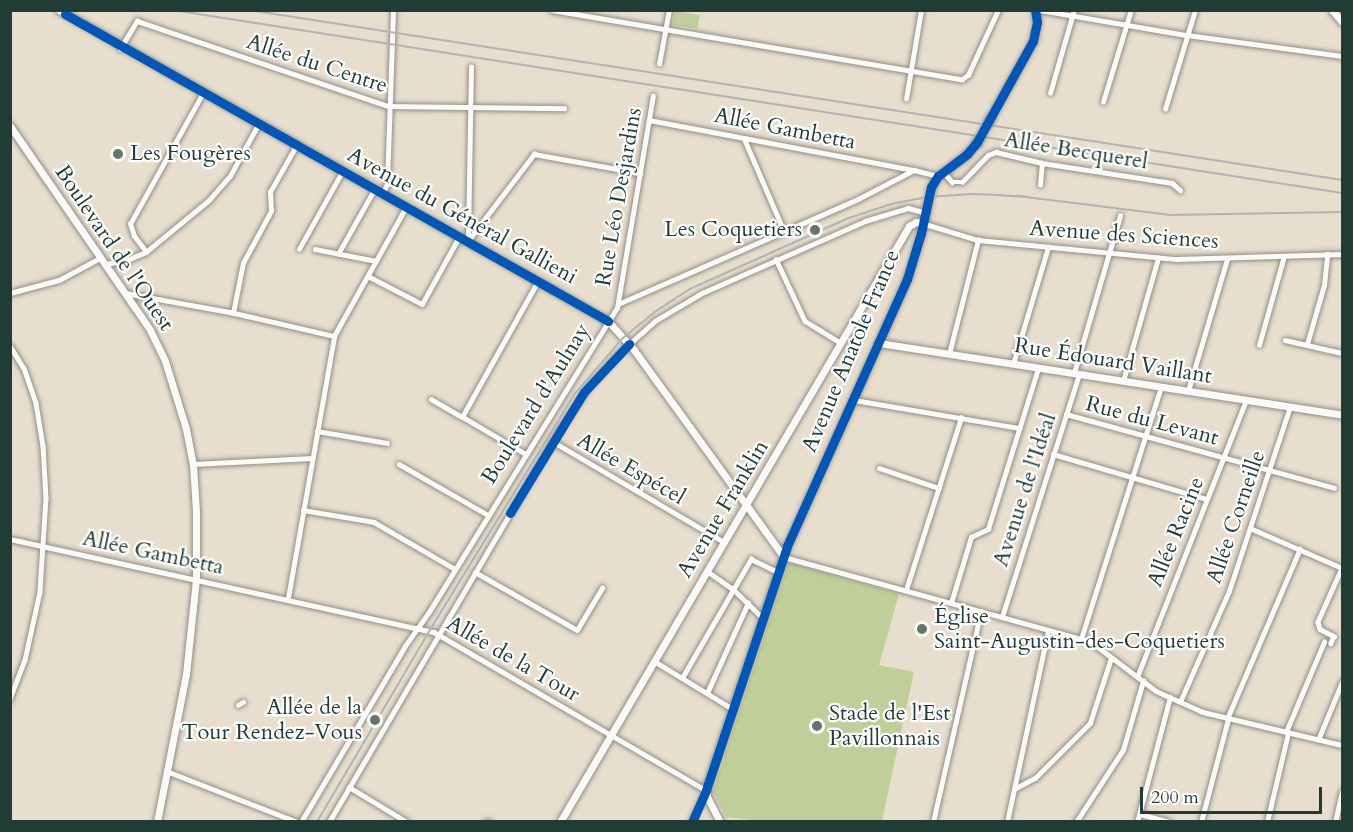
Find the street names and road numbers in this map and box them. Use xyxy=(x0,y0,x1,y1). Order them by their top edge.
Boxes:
street label: Allée du Centre xyxy=(243,29,391,99)
street label: Allée Gambetta xyxy=(712,102,858,156)
street label: Rue Léo Desjardins xyxy=(590,106,648,288)
street label: Allée Becquerel xyxy=(1002,127,1150,175)
street label: Avenue du Général Gallieni xyxy=(342,142,582,290)
street label: Boulevard de l'Ouest xyxy=(49,160,179,336)
street label: Avenue des Sciences xyxy=(1029,215,1219,255)
street label: Avenue Anatole France xyxy=(796,246,906,456)
street label: Boulevard d'Aulnay xyxy=(476,319,596,489)
street label: Rue Édouard Vaillant xyxy=(1012,332,1214,390)
street label: Rue du Levant xyxy=(1083,391,1221,451)
street label: Avenue de l'Idéal xyxy=(988,410,1062,570)
street label: Allée Espécel xyxy=(572,427,690,511)
street label: Avenue Franklin xyxy=(672,435,774,583)
street label: Allée Corneille xyxy=(1201,447,1271,587)
street label: Allée Racine xyxy=(1142,473,1210,591)
street label: Allée Gambetta xyxy=(80,525,226,581)
street label: Allée de la Tour xyxy=(442,610,584,708)

